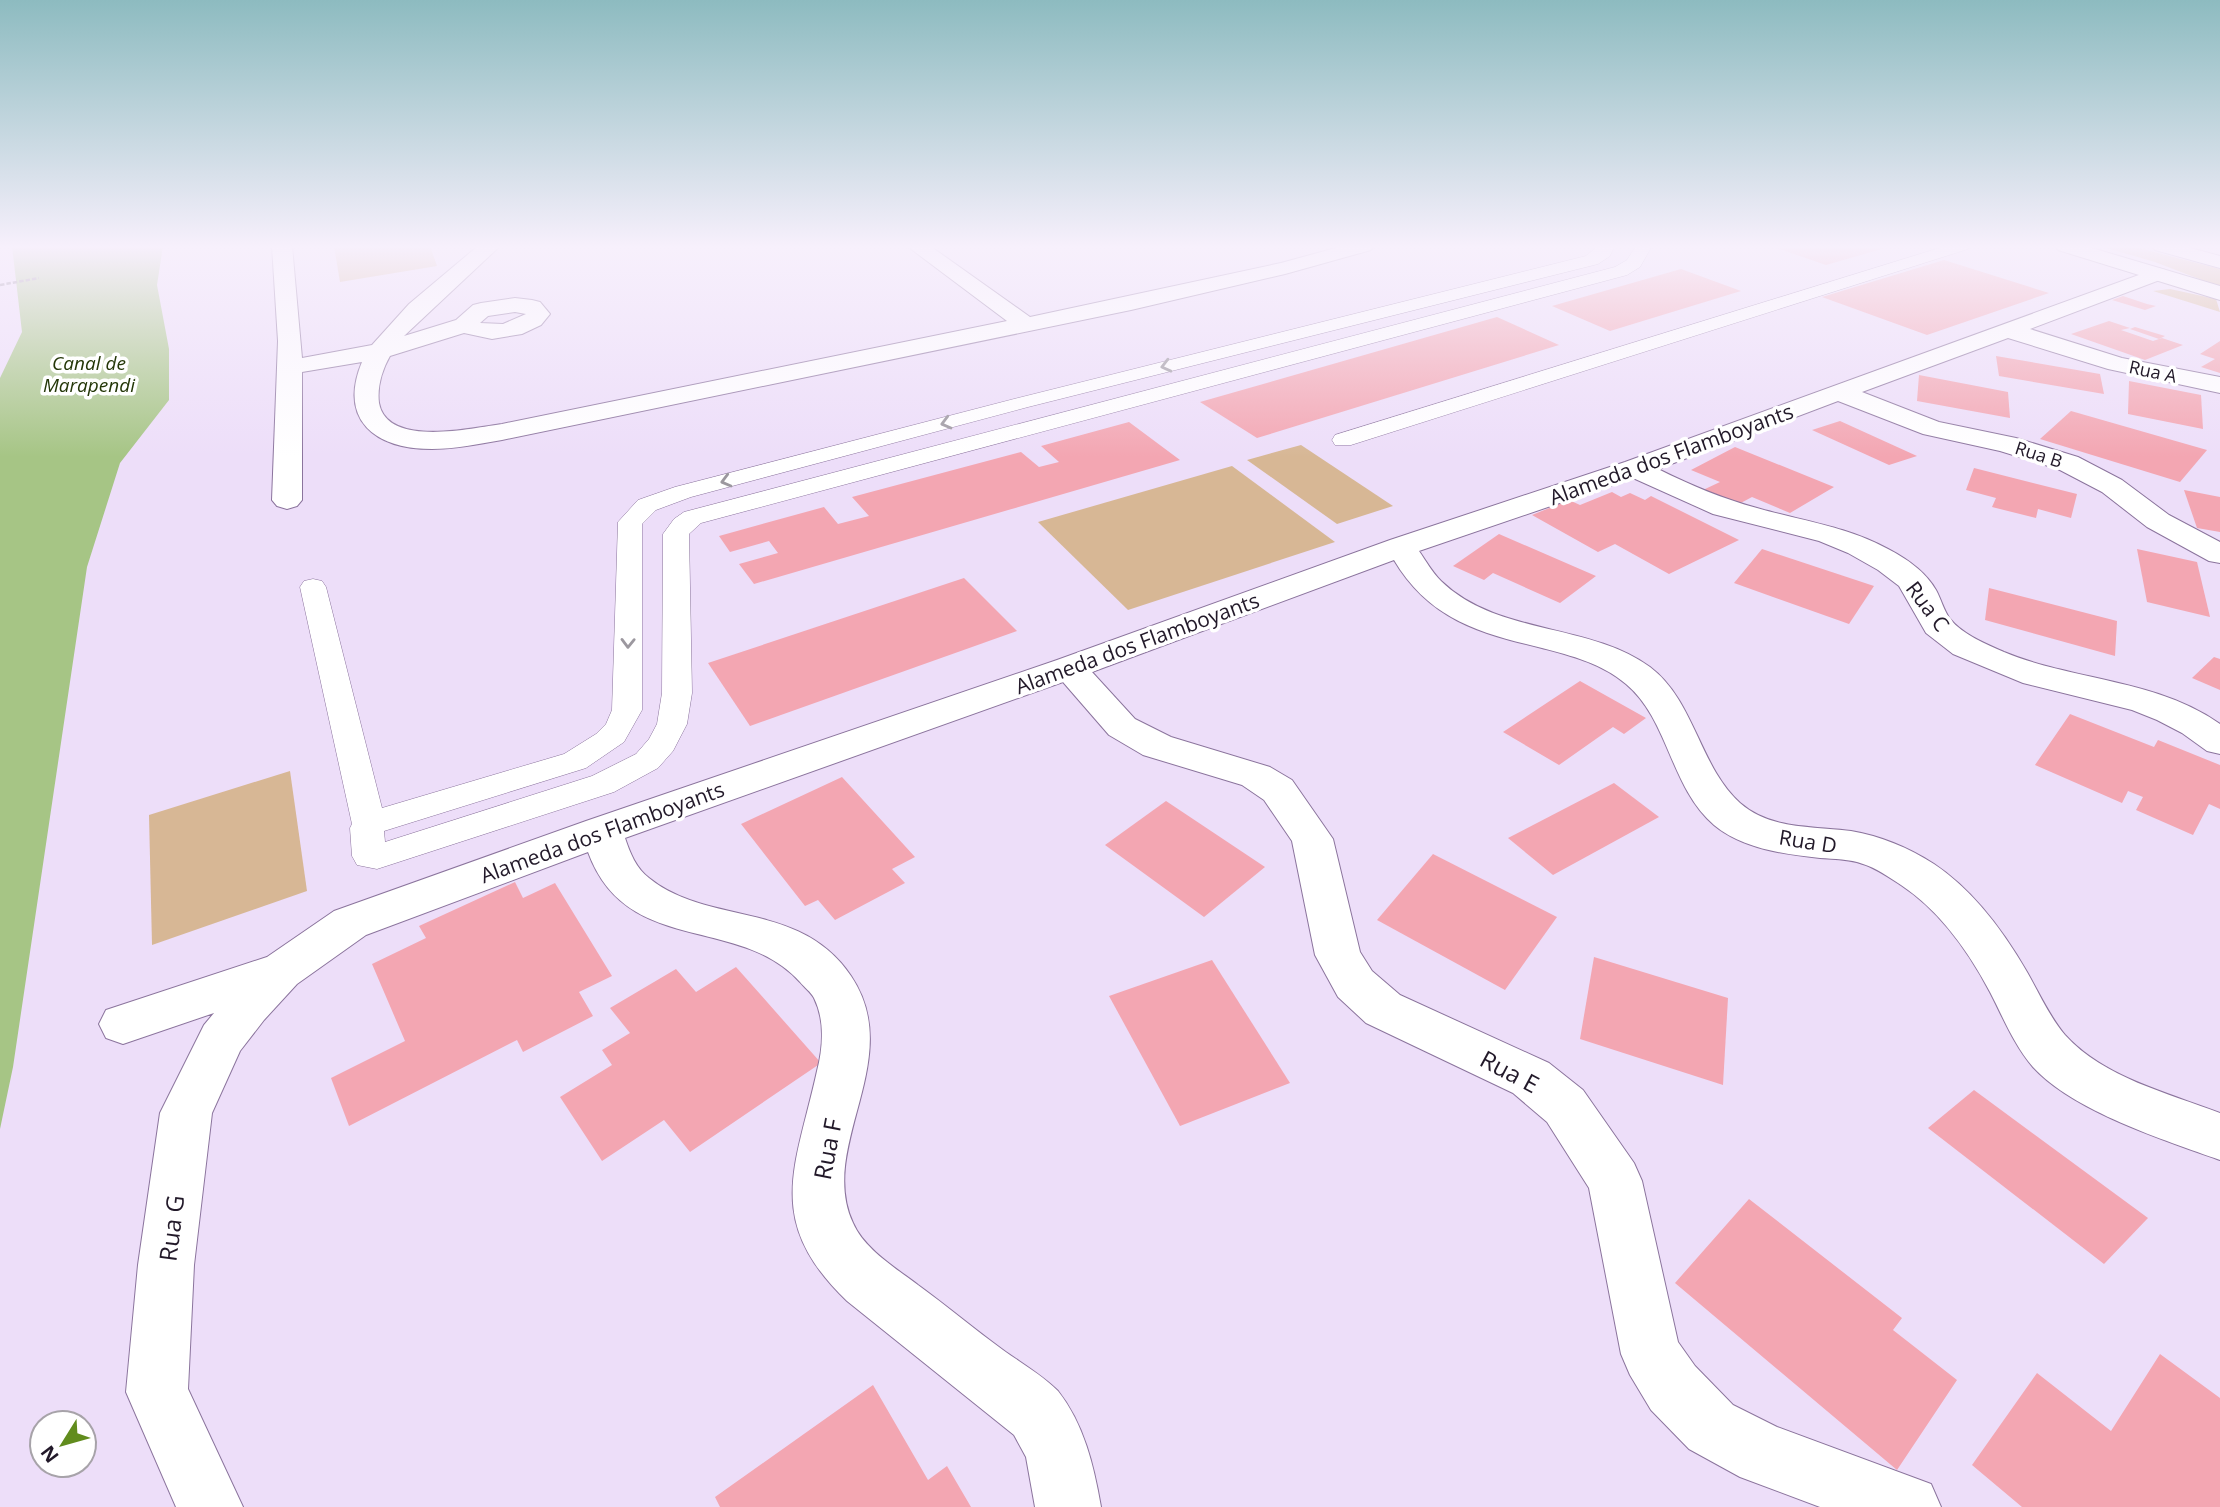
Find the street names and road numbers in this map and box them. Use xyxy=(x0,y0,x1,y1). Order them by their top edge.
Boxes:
street label: Rua A xyxy=(2127,354,2180,388)
street label: Alameda dos Flamboyants xyxy=(1545,397,1797,511)
street label: Rua B xyxy=(2012,435,2066,473)
street label: Rua C xyxy=(1900,575,1956,637)
street label: Alameda dos Flamboyants xyxy=(1011,586,1263,700)
street label: Alameda dos Flamboyants xyxy=(476,775,728,889)
street label: Rua D xyxy=(1777,823,1839,859)
street label: Rua E xyxy=(1475,1042,1545,1100)
street label: Rua F xyxy=(805,1116,849,1182)
street label: Rua G xyxy=(151,1193,191,1263)

